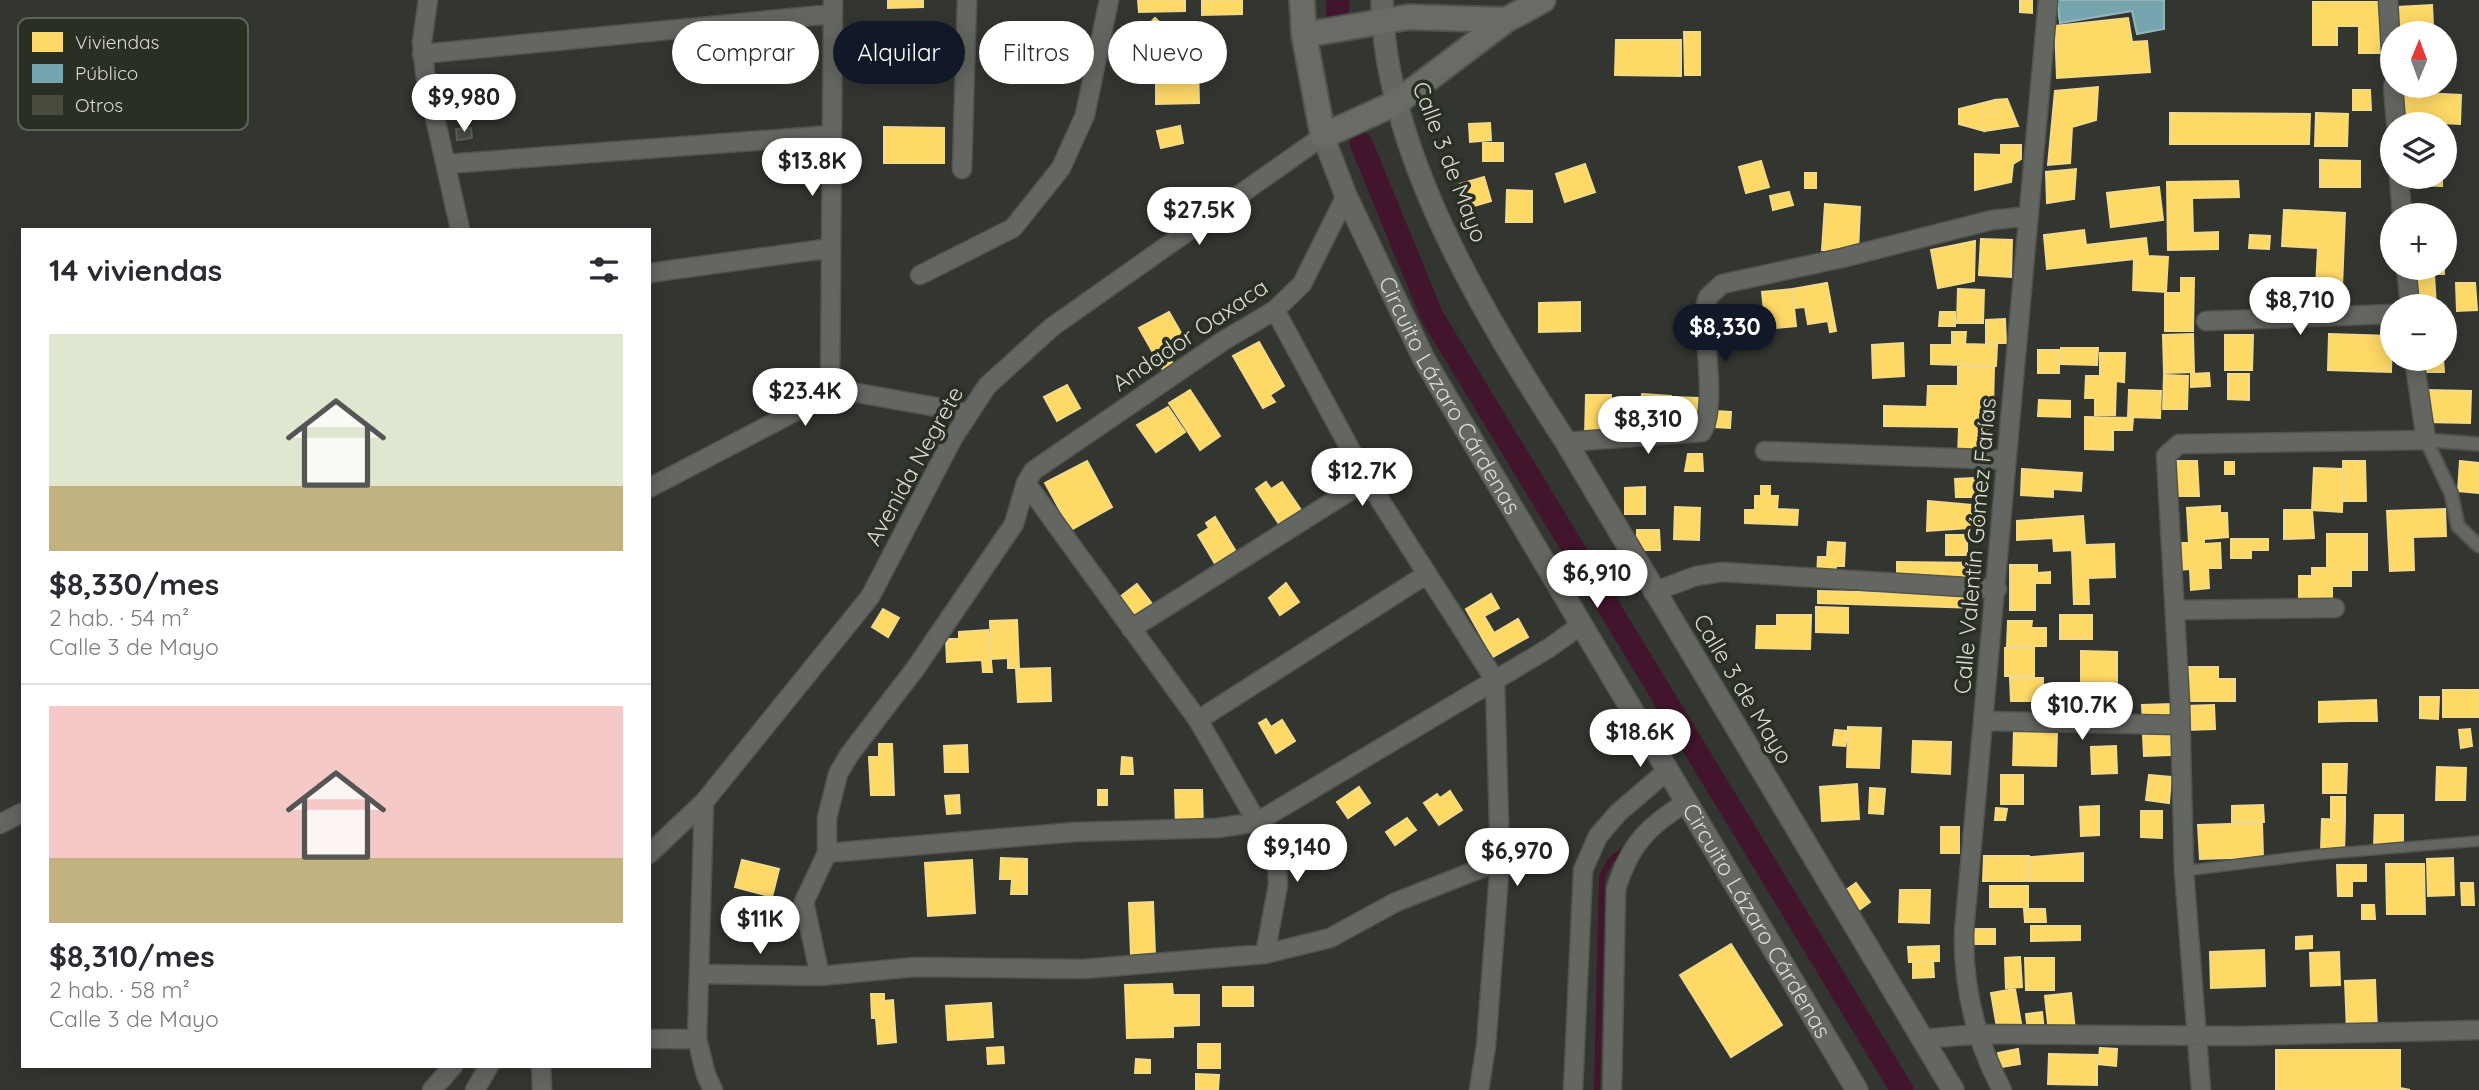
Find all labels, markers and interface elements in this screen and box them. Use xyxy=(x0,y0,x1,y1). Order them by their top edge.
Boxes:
legend xyxy=(18,18,248,130)
chip: Comprar xyxy=(672,21,819,84)
chip: Alquilar xyxy=(833,21,965,84)
chip: Filtros xyxy=(979,21,1094,84)
chip: Nuevo xyxy=(1108,21,1227,84)
north arrow xyxy=(2380,21,2457,98)
map controls xyxy=(2380,21,2457,371)
text: Viviendas xyxy=(75,30,160,54)
text: Público xyxy=(75,61,138,85)
pin: $9,980 xyxy=(407,74,521,134)
street label: Calle 3 de Mayo xyxy=(1406,77,1494,246)
text: $9,980 xyxy=(428,82,500,111)
text: Otros xyxy=(75,93,123,117)
button: layers xyxy=(2380,112,2457,189)
pin: $13.8K xyxy=(755,138,869,198)
text: $13.8K xyxy=(778,146,846,175)
pin: $27.5K xyxy=(1142,188,1256,247)
text: $27.5K xyxy=(1163,195,1235,224)
button: + xyxy=(2380,203,2457,280)
text: 14 viviendas xyxy=(49,251,222,289)
icon: filters xyxy=(585,251,623,289)
street label: Circuito Lázaro Cárdenas xyxy=(1372,271,1528,519)
street label: Andador Oaxaca xyxy=(1106,272,1273,397)
pin: $8,710 xyxy=(2243,278,2357,337)
text: $8,710 xyxy=(2265,285,2335,314)
button: − xyxy=(2380,294,2457,371)
pin: $8,330 xyxy=(1668,304,1782,364)
text: $8,330 xyxy=(1689,312,1761,341)
pin: $23.4K xyxy=(748,368,862,428)
text: $23.4K xyxy=(769,376,841,405)
icon: home xyxy=(273,380,399,506)
street label: Avenida Negrete xyxy=(858,381,969,550)
pin: $8,310 xyxy=(1591,396,1705,456)
street label: Calle Valentín Gómez Farías xyxy=(1947,397,2002,695)
text: $8,310 xyxy=(1614,404,1682,433)
pin: $12.7K xyxy=(1305,448,1419,508)
text: $12.7K xyxy=(1327,456,1397,485)
pin: $6,910 xyxy=(1540,550,1654,610)
text: $6,910 xyxy=(1563,558,1631,587)
text: $8,330/mes xyxy=(49,565,219,603)
text: 2 hab. · 54 m² xyxy=(49,603,189,632)
street label: Calle 3 de Mayo xyxy=(1687,608,1800,769)
text: Calle 3 de Mayo xyxy=(49,632,219,661)
pin: $10.7K xyxy=(2025,682,2139,742)
text: $10.7K xyxy=(2047,690,2117,719)
pin: $18.6K xyxy=(1583,710,1697,769)
text: $18.6K xyxy=(1606,717,1674,746)
icon: home xyxy=(273,752,399,878)
street label: Circuito Lázaro Cárdenas xyxy=(1676,798,1838,1043)
pin: $9,140 xyxy=(1240,824,1354,884)
pin: $6,970 xyxy=(1460,828,1574,888)
text: $9,140 xyxy=(1263,832,1331,861)
text: $6,970 xyxy=(1481,836,1553,865)
pin: $11K xyxy=(719,897,801,956)
text: $11K xyxy=(737,904,783,933)
text: $8,310/mes xyxy=(49,937,215,975)
text: 2 hab. · 58 m² xyxy=(49,975,190,1004)
text: Calle 3 de Mayo xyxy=(49,1004,219,1033)

